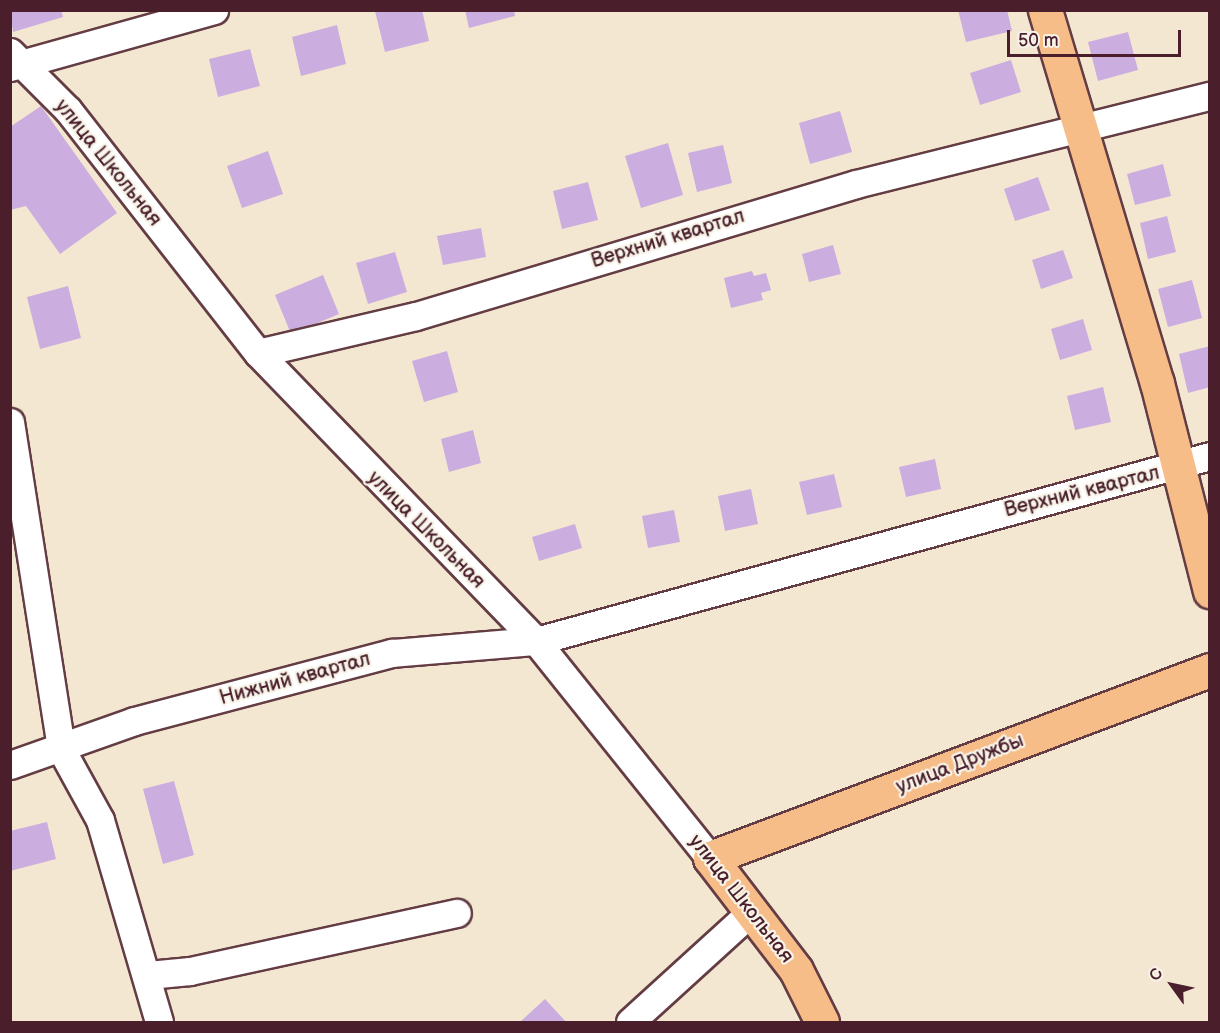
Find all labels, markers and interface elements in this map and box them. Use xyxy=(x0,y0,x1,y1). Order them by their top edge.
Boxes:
scale bar xyxy=(1010,18,1184,56)
text: 50 m xyxy=(1018,30,1059,51)
street label: улица Школьная xyxy=(50,95,166,231)
street label: Верхний квартал xyxy=(588,204,748,274)
street label: Верхний квартал xyxy=(1002,461,1162,523)
street label: улица Школьная xyxy=(362,466,490,594)
street label: Нижний квартал xyxy=(217,647,373,711)
street label: улица Дружбы xyxy=(893,729,1027,799)
street label: улица Школьная xyxy=(683,830,799,968)
north arrow xyxy=(1142,955,1202,1015)
text: С xyxy=(1145,965,1167,985)

